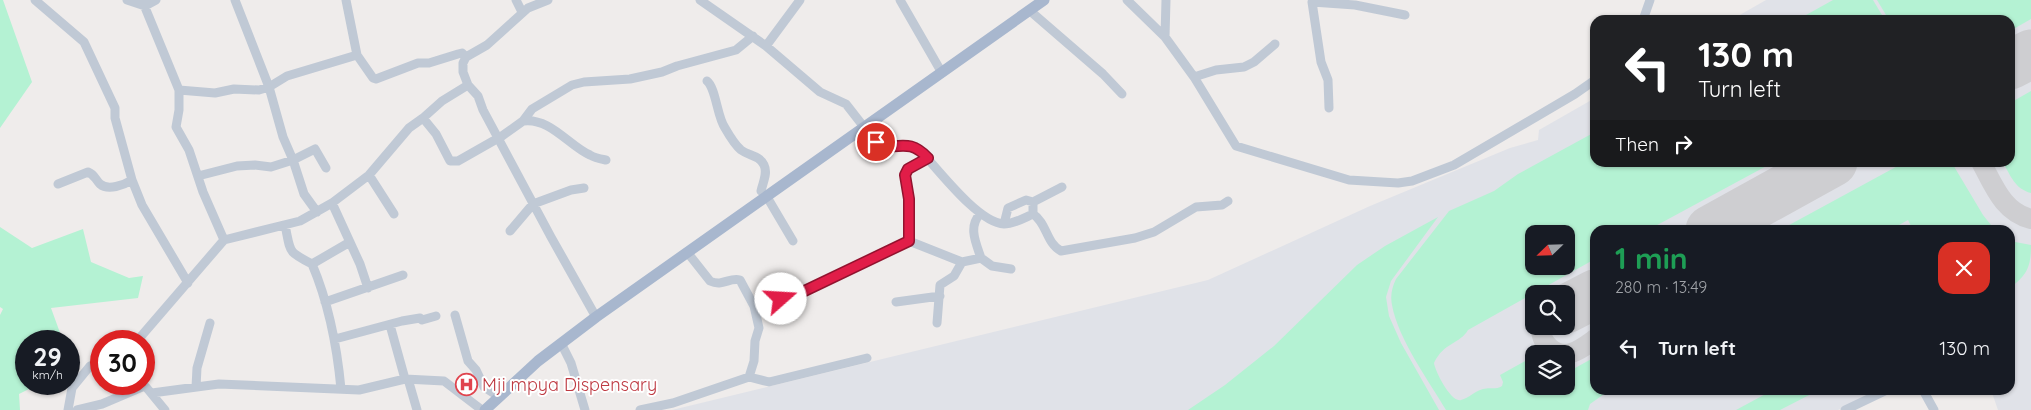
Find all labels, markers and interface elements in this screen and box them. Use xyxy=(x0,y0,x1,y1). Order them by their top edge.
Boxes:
text: 130 m xyxy=(1698,32,1794,76)
icon: left xyxy=(1615,35,1680,100)
text: Turn left xyxy=(1698,75,1781,103)
pin xyxy=(855,121,897,163)
icon: arrive xyxy=(862,128,890,156)
icon: right xyxy=(1669,130,1697,158)
text: Then xyxy=(1615,132,1659,156)
north arrow xyxy=(1525,225,1575,275)
map controls xyxy=(1525,225,1575,395)
text: 1 min xyxy=(1615,239,1688,277)
button: close xyxy=(1938,242,1990,294)
position arrow xyxy=(754,272,806,324)
text: 280 m · 13:49 xyxy=(1615,277,1707,297)
button: search xyxy=(1525,285,1575,335)
speed limit sign: 30 xyxy=(90,330,155,395)
icon: left xyxy=(1615,334,1643,362)
text: Turn left xyxy=(1658,336,1736,360)
text: 130 m xyxy=(1939,336,1990,360)
text: 29 xyxy=(33,341,62,372)
button: layers xyxy=(1525,345,1575,395)
text: km/h xyxy=(32,367,63,382)
hospital icon: Mji mpya Dispensary xyxy=(454,373,478,397)
place label: Mji mpya Dispensary xyxy=(482,373,657,396)

